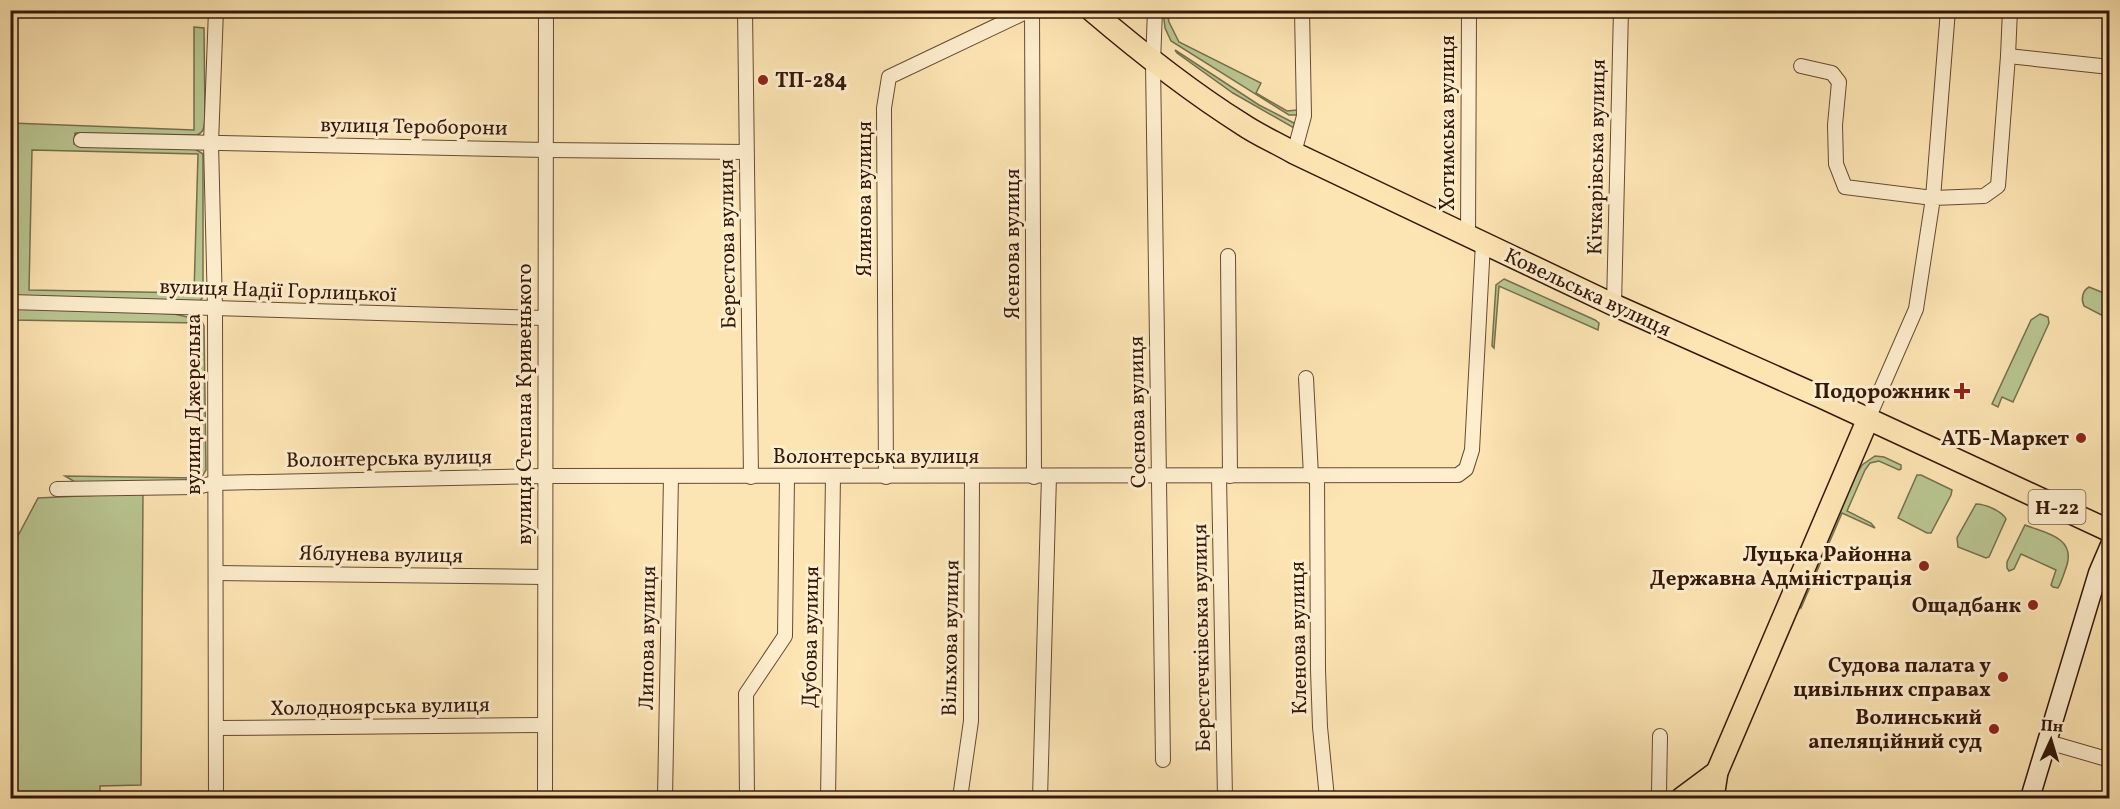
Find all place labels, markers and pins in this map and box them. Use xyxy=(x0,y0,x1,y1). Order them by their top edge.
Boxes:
place label: ТП-284 xyxy=(775,67,847,96)
marker: ТП-284 xyxy=(756,73,770,87)
place label: Подорожник xyxy=(1814,378,1950,407)
marker: Подорожник xyxy=(1955,384,1969,398)
place label: АТБ-Маркет xyxy=(1941,425,2069,454)
marker: АТБ-Маркет xyxy=(2074,431,2088,445)
place label: Луцька Районна Державна Адміністрація xyxy=(1650,541,1912,594)
marker: Луцька Районна Державна Адміністрація xyxy=(1917,559,1931,573)
place label: Ощадбанк xyxy=(1912,592,2021,621)
marker: Ощадбанк xyxy=(2026,598,2040,612)
place label: Судова палата у цивільних справах xyxy=(1793,652,1991,705)
marker: Судова палата у цивільних справах xyxy=(1996,670,2010,684)
place label: Волинський апеляційний суд xyxy=(1808,704,1982,757)
marker: Волинський апеляційний суд xyxy=(1987,722,2001,736)

